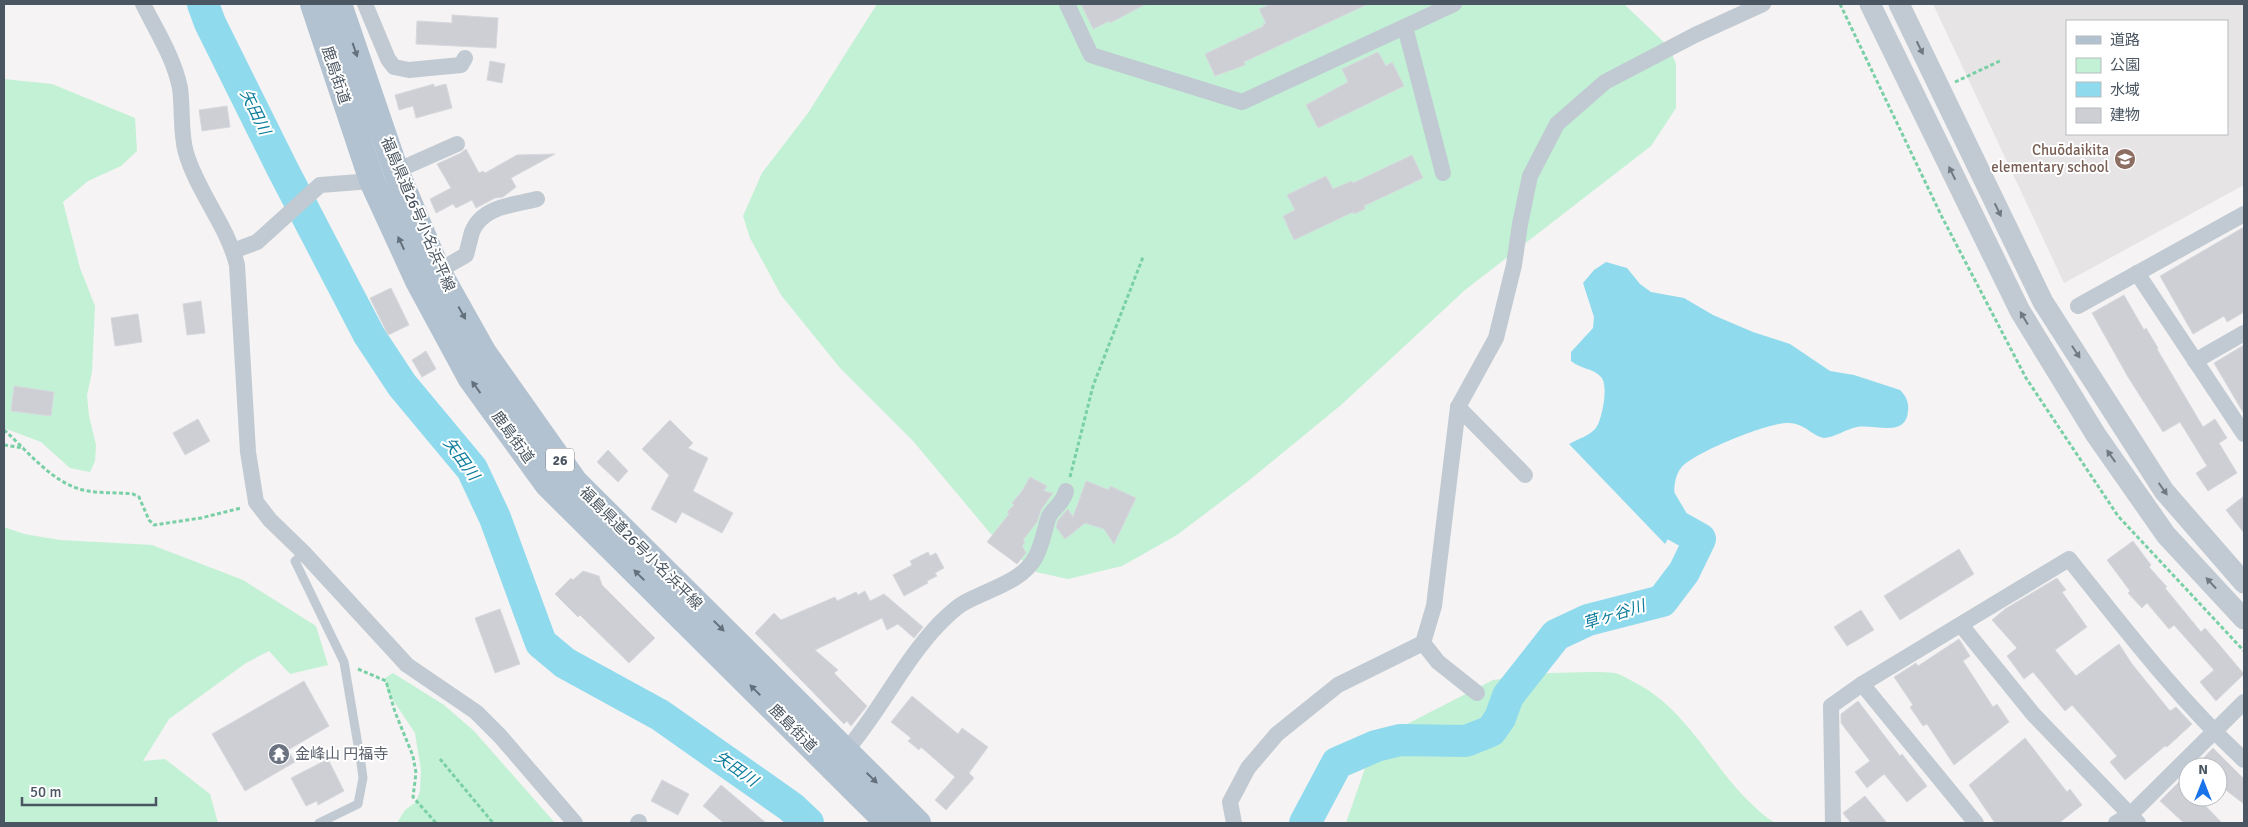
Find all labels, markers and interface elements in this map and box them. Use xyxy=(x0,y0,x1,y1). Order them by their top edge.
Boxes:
legend xyxy=(2066,20,2228,135)
text: 道路 xyxy=(2110,31,2140,49)
one-way arrow xyxy=(1916,41,1924,55)
one-way arrow xyxy=(351,43,359,58)
street label: 鹿島街道 xyxy=(318,44,354,106)
text: 公園 xyxy=(2110,56,2140,74)
text: 水域 xyxy=(2110,81,2140,99)
water label: 矢田川 xyxy=(235,86,275,140)
text: 建物 xyxy=(2110,106,2140,124)
street label: 福島県道26号小名浜平線 xyxy=(377,134,459,294)
place label: Chuōdaikita elementary school xyxy=(1991,141,2109,176)
school or university icon: Chuōdaikita elementary school xyxy=(2113,147,2137,171)
one-way arrow xyxy=(1948,166,1956,180)
one-way arrow xyxy=(1995,203,2003,217)
one-way arrow xyxy=(396,236,404,250)
one-way arrow xyxy=(458,306,466,321)
one-way arrow xyxy=(2020,312,2029,325)
one-way arrow xyxy=(2071,346,2081,359)
one-way arrow xyxy=(471,381,482,394)
street label: 鹿島街道 xyxy=(488,407,538,467)
water label: 矢田川 xyxy=(439,434,484,486)
road number: 26 xyxy=(546,448,574,472)
one-way arrow xyxy=(2106,449,2116,463)
one-way arrow xyxy=(2158,482,2169,495)
street label: 福島県道26号小名浜平線 xyxy=(576,483,706,613)
one-way arrow xyxy=(634,570,646,582)
one-way arrow xyxy=(2205,578,2217,590)
water label: 草ヶ谷川 xyxy=(1580,595,1649,634)
one-way arrow xyxy=(713,620,725,632)
one-way arrow xyxy=(749,684,761,696)
street label: 鹿島街道 xyxy=(765,700,821,756)
temple icon: 金峰山 円福寺 xyxy=(267,742,291,766)
place label: 金峰山 円福寺 xyxy=(295,745,388,763)
water label: 矢田川 xyxy=(711,747,763,792)
north arrow xyxy=(2178,757,2228,807)
text: N xyxy=(2198,761,2208,778)
one-way arrow xyxy=(865,772,877,784)
scale bar xyxy=(22,774,156,806)
text: 50 m xyxy=(30,783,61,801)

